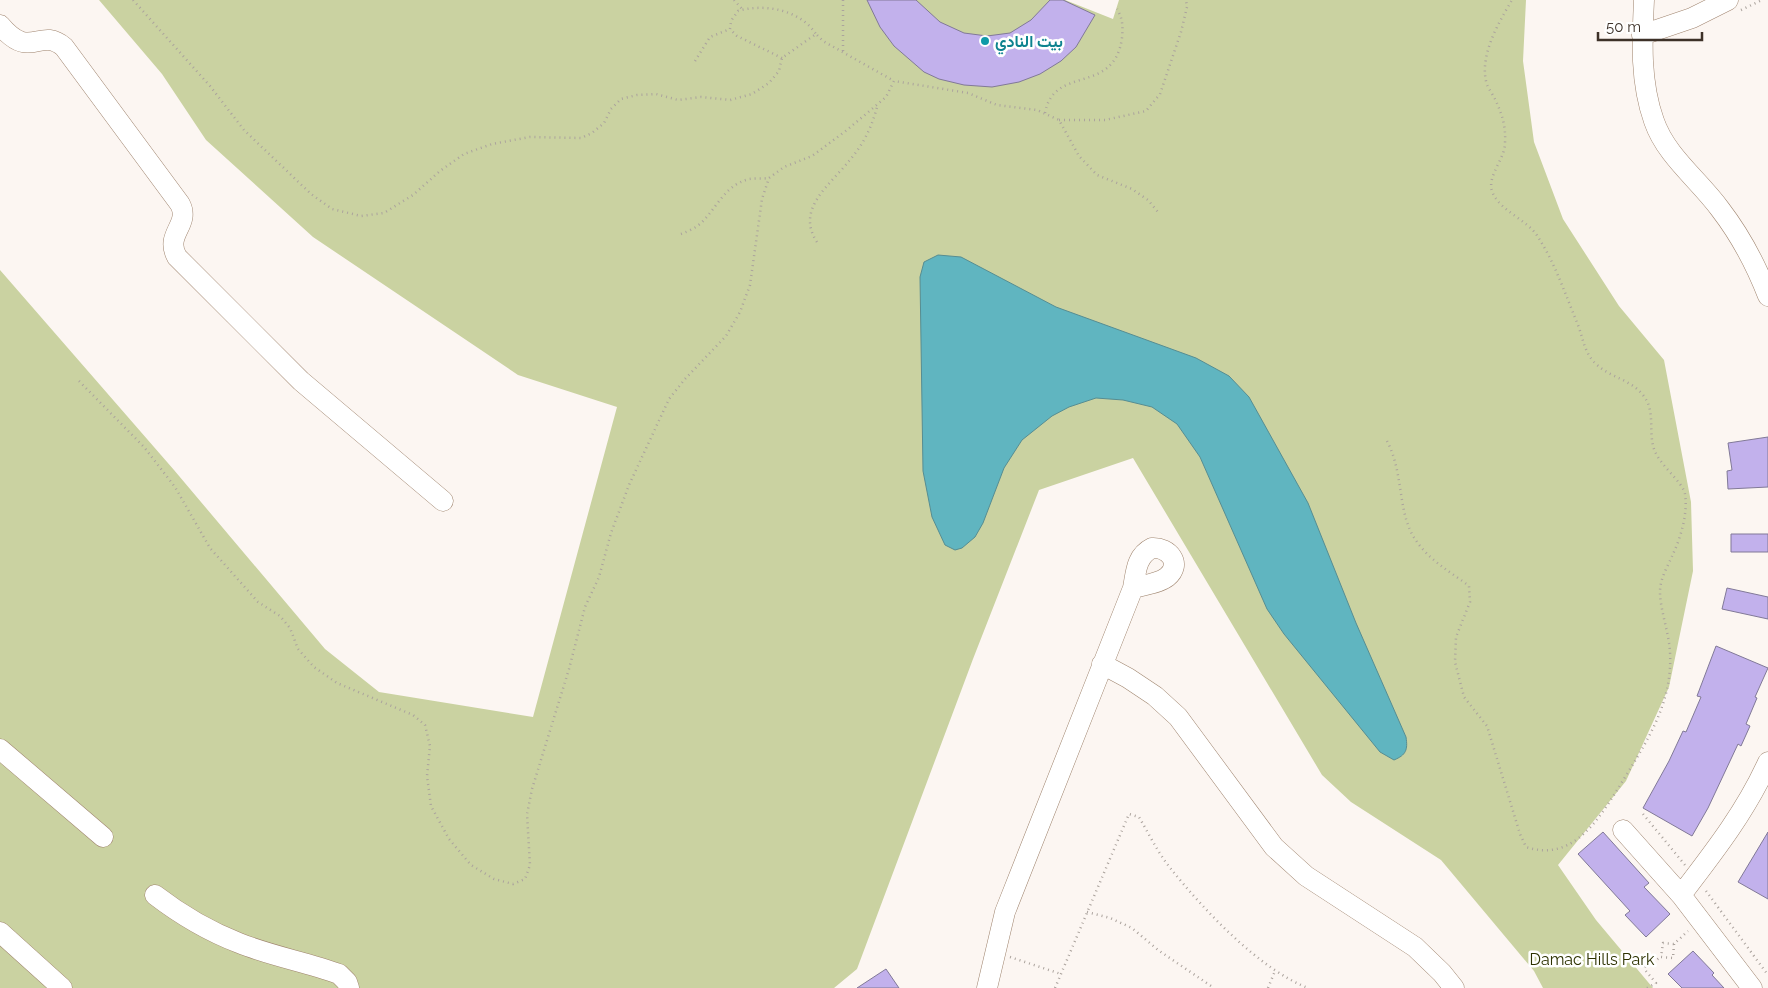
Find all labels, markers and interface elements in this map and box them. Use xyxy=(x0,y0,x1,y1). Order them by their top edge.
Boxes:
scale bar xyxy=(1598,10,1702,42)
text: 50 m xyxy=(1606,18,1641,36)
place label: بيت النادي xyxy=(995,32,1063,55)
marker: بيت النادي xyxy=(979,35,991,47)
park label: Damac Hills Park xyxy=(1530,950,1655,969)

